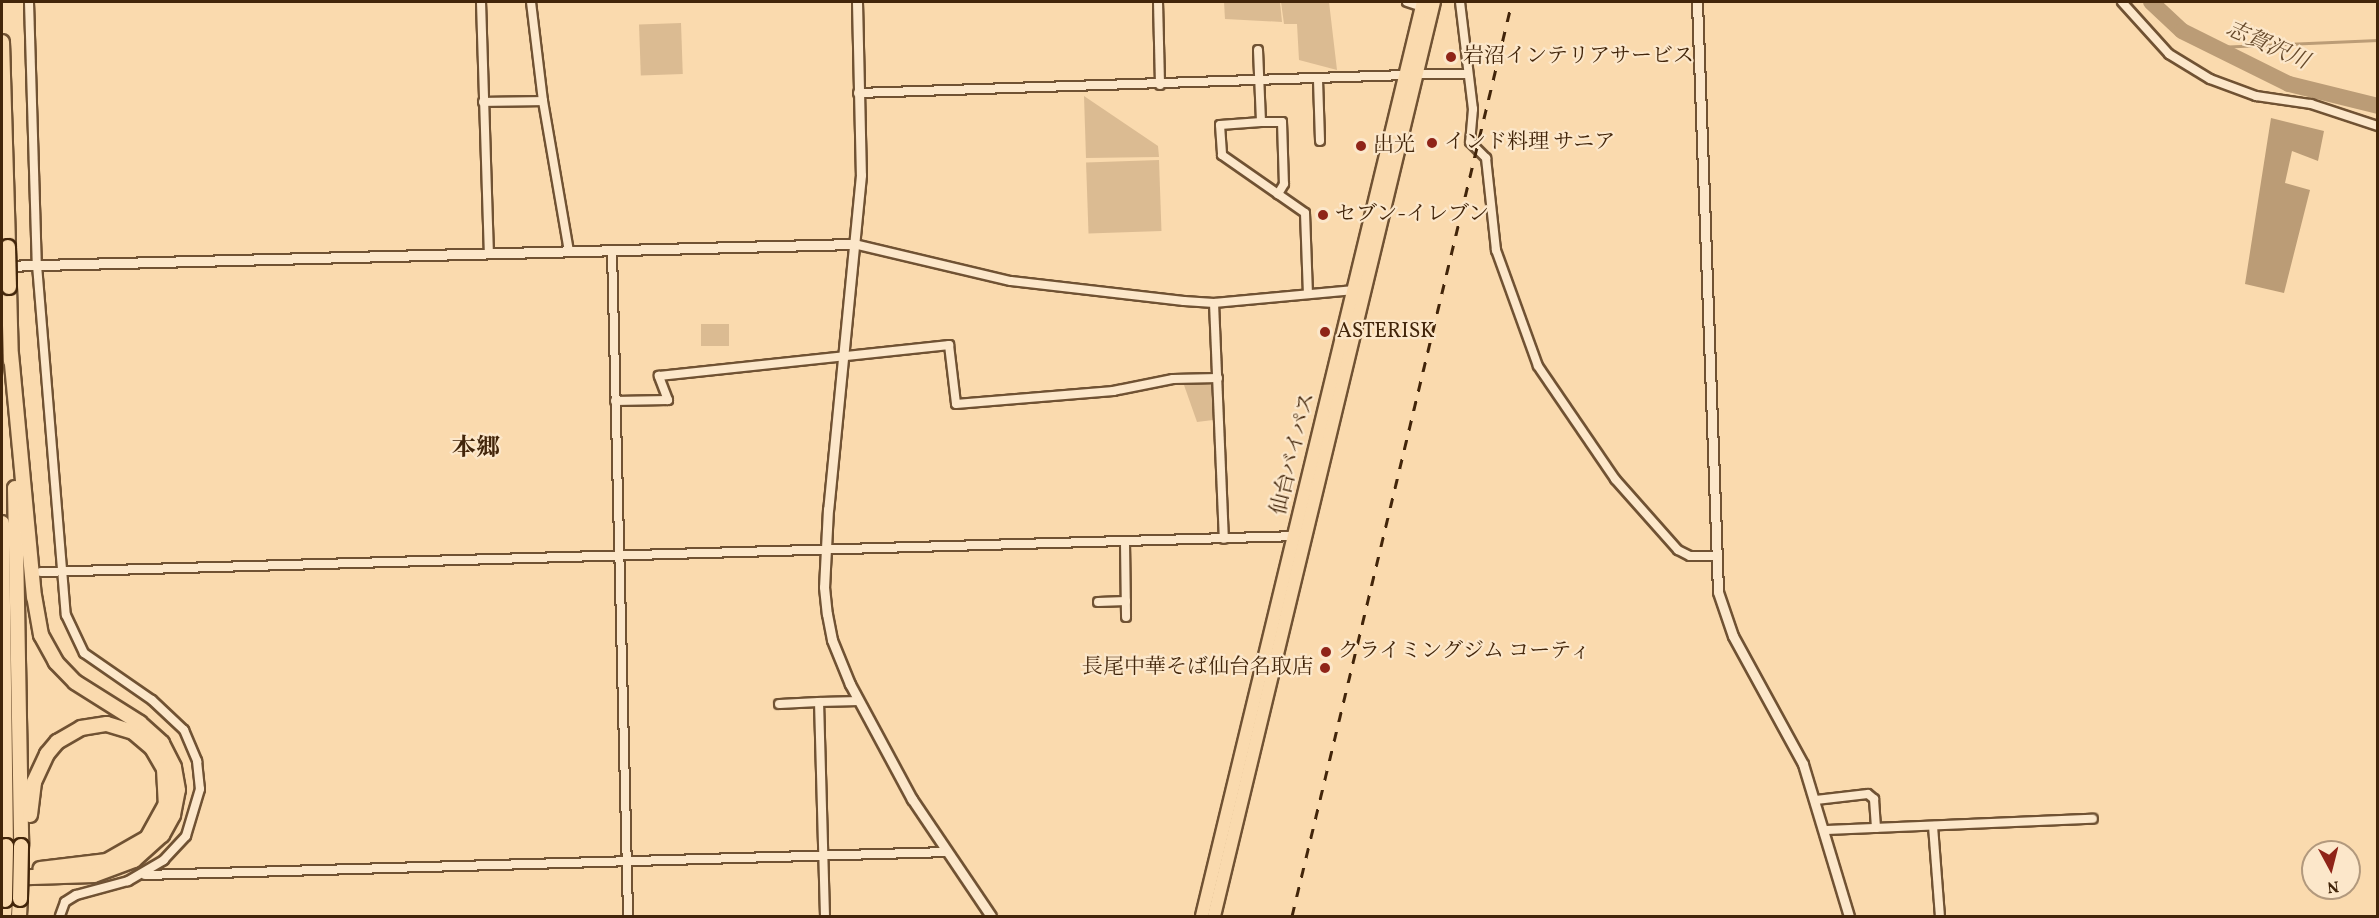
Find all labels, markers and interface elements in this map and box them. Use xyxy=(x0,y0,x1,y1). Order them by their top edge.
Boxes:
water label: 志賀沢川 xyxy=(2221,16,2313,76)
place label: 岩沼インテリアサービス xyxy=(1463,44,1694,70)
marker: 岩沼インテリアサービス xyxy=(1444,50,1458,64)
place label: インド料理 サニア xyxy=(1444,130,1616,156)
place label: 出光 xyxy=(1373,133,1415,159)
marker: インド料理 サニア xyxy=(1425,136,1439,150)
marker: 出光 xyxy=(1354,139,1368,153)
place label: セブン-イレブン xyxy=(1335,202,1491,228)
marker: セブン-イレブン xyxy=(1316,208,1330,222)
place label: ASTERISK xyxy=(1337,319,1435,345)
marker: ASTERISK xyxy=(1318,325,1332,339)
street label: 仙台バイパス xyxy=(1267,390,1321,518)
district label: 本郷 xyxy=(452,436,500,464)
place label: クライミングジム コーティ xyxy=(1338,639,1594,665)
marker: クライミングジム コーティ xyxy=(1319,645,1333,659)
place label: 長尾中華そば仙台名取店 xyxy=(1082,655,1313,681)
marker: 長尾中華そば仙台名取店 xyxy=(1318,661,1332,675)
north arrow xyxy=(2301,840,2361,900)
text: N xyxy=(2326,874,2340,898)

